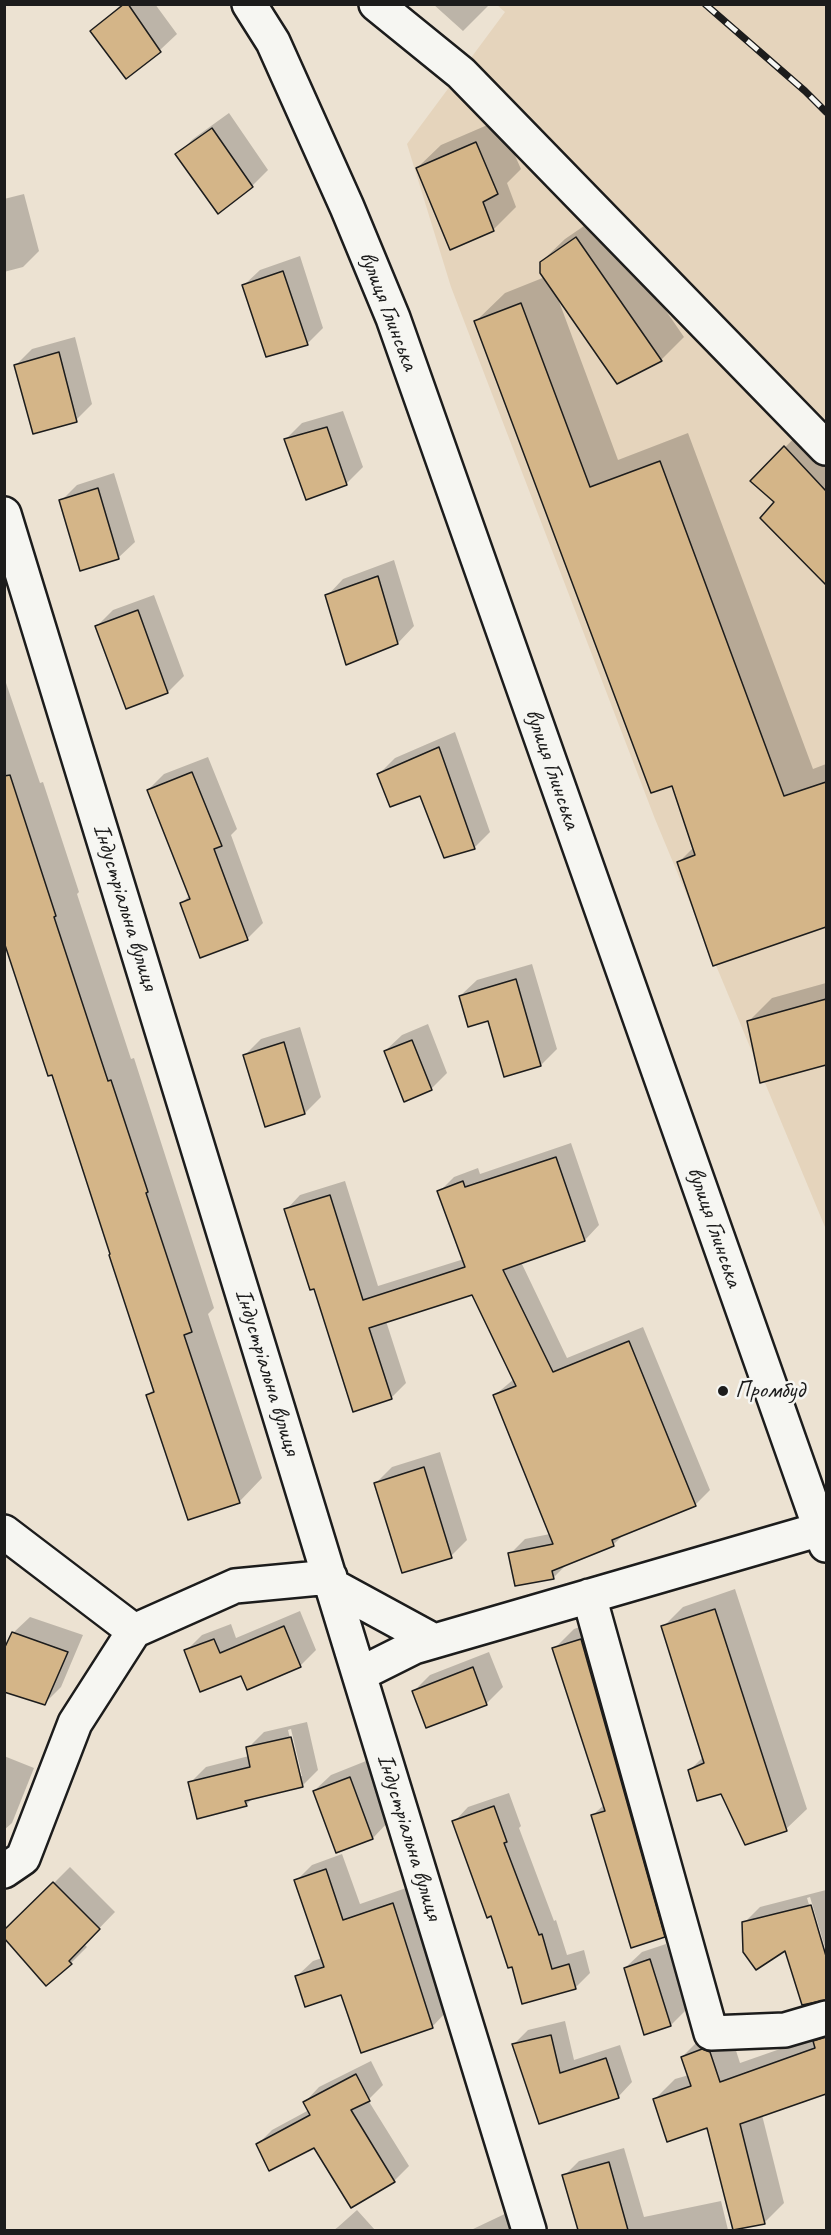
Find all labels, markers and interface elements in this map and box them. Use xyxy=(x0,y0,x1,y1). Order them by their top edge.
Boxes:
street label: вулиця Глинська xyxy=(352,247,424,375)
street label: вулиця Глинська xyxy=(518,705,586,833)
street label: Індустріальна вулиця xyxy=(86,820,164,994)
street label: вулиця Глинська xyxy=(680,1163,748,1291)
street label: Індустріальна вулиця xyxy=(228,1285,306,1459)
place label: Промбуд xyxy=(735,1377,805,1405)
marker: Промбуд xyxy=(716,1384,730,1398)
street label: Індустріальна вулиця xyxy=(370,1750,448,1924)

